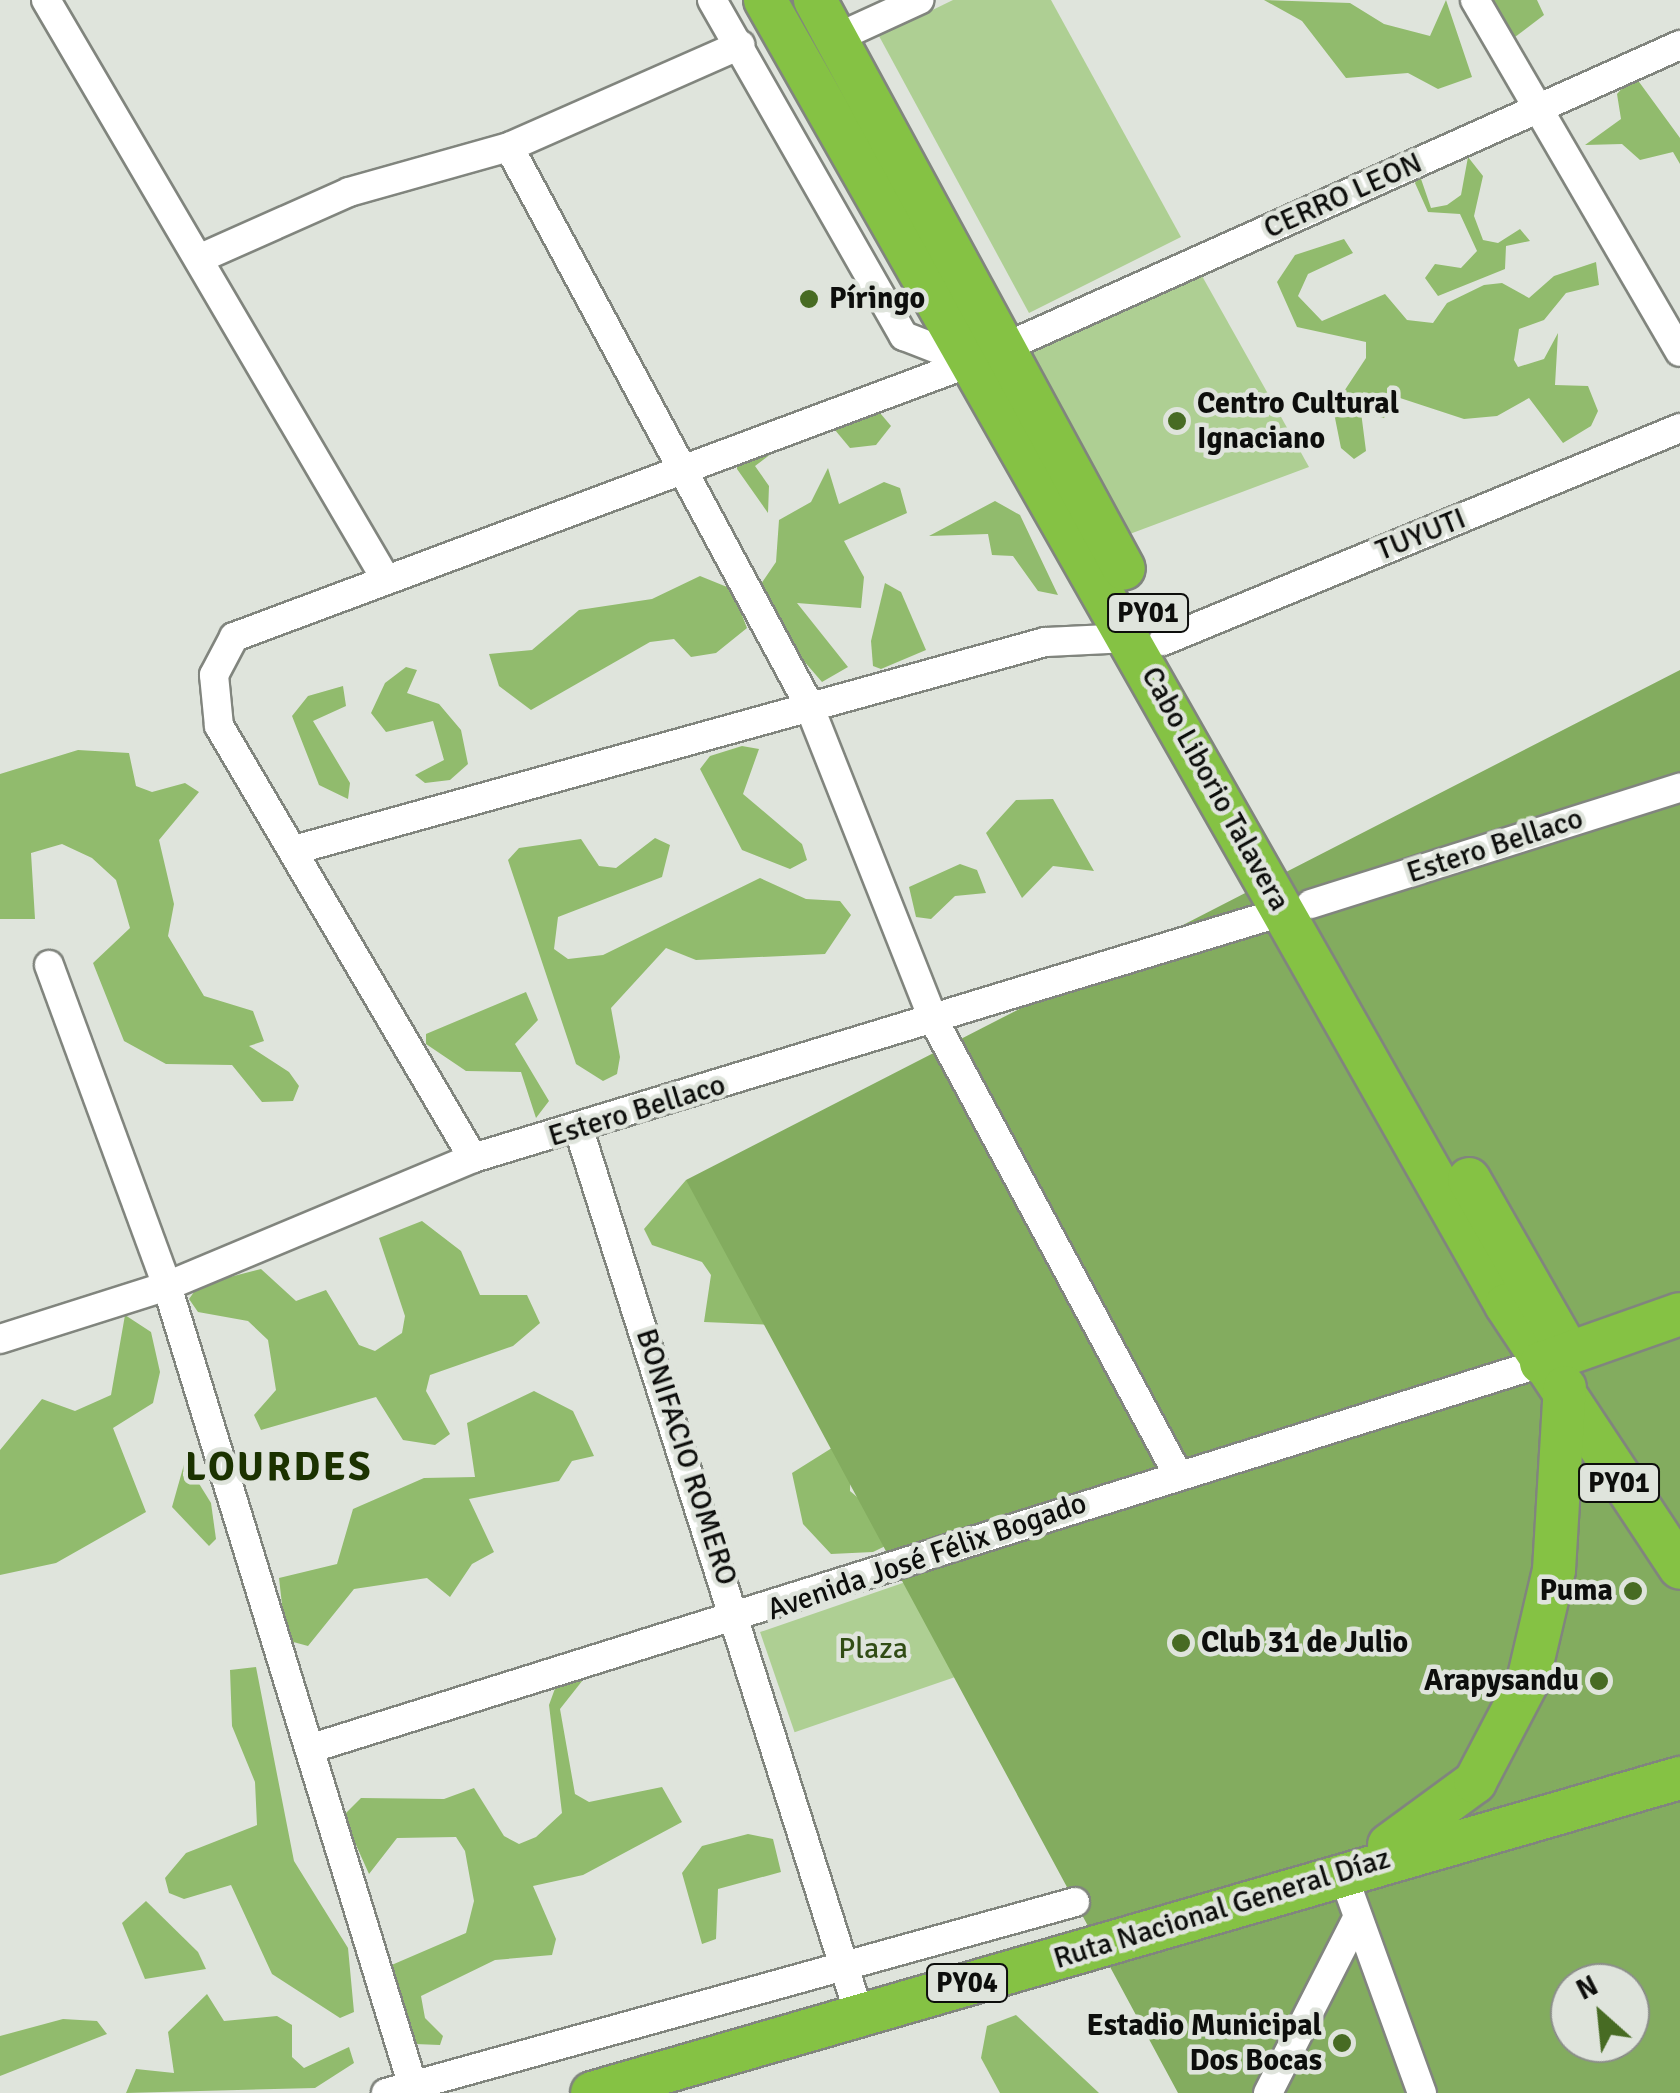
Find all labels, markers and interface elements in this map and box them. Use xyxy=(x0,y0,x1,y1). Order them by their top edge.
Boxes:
street label: CERRO LEON xyxy=(1258,145,1428,247)
place label: Píringo xyxy=(829,281,925,317)
marker: Píringo xyxy=(798,288,820,310)
place label: Centro Cultural Ignaciano xyxy=(1197,386,1399,456)
marker: Centro Cultural Ignaciano xyxy=(1166,410,1188,432)
street label: TUYUTI xyxy=(1371,501,1471,569)
road number: PY01 xyxy=(1106,590,1190,636)
street label: Cabo Liborio Talavera xyxy=(1133,661,1297,917)
street label: Estero Bellaco xyxy=(1402,801,1588,891)
street label: Estero Bellaco xyxy=(544,1067,730,1155)
street label: BONIFACIO ROMERO xyxy=(628,1324,744,1590)
district label: LOURDES xyxy=(185,1443,373,1491)
road number: PY01 xyxy=(1576,1460,1662,1506)
street label: Avenida José Félix Bogado xyxy=(763,1485,1091,1629)
place label: Puma xyxy=(1540,1573,1613,1609)
marker: Puma xyxy=(1622,1580,1644,1602)
place label: Club 31 de Julio xyxy=(1201,1625,1408,1661)
park label: Plaza xyxy=(838,1631,908,1667)
marker: Club 31 de Julio xyxy=(1170,1632,1192,1654)
place label: Arapysandu xyxy=(1424,1663,1579,1699)
marker: Arapysandu xyxy=(1588,1670,1610,1692)
street label: Ruta Nacional General Díaz xyxy=(1049,1841,1395,1977)
road number: PY04 xyxy=(924,1960,1010,2006)
north arrow xyxy=(1550,1963,1650,2063)
text: N xyxy=(1571,1968,1604,2008)
place label: Estadio Municipal Dos Bocas xyxy=(1086,2008,1322,2078)
marker: Estadio Municipal Dos Bocas xyxy=(1331,2032,1353,2054)

